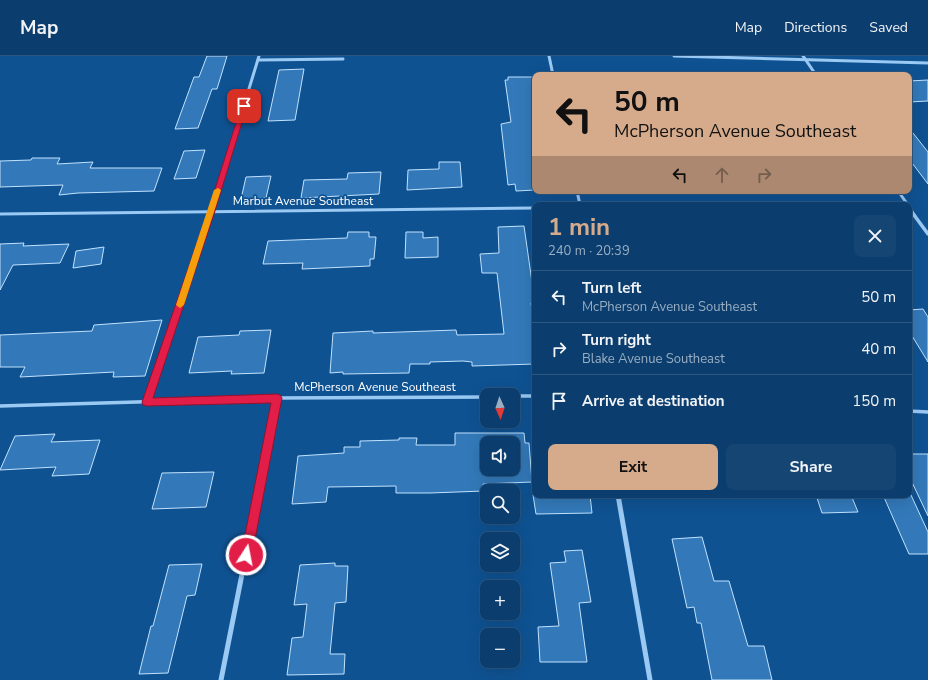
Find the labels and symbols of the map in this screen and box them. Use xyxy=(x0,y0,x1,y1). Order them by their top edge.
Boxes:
pin xyxy=(227,89,261,123)
street label: Marbut Avenue Southeast xyxy=(233,193,374,209)
street label: McPherson Avenue Southeast xyxy=(294,379,457,395)
north arrow xyxy=(480,388,520,428)
position arrow xyxy=(225,534,267,576)

